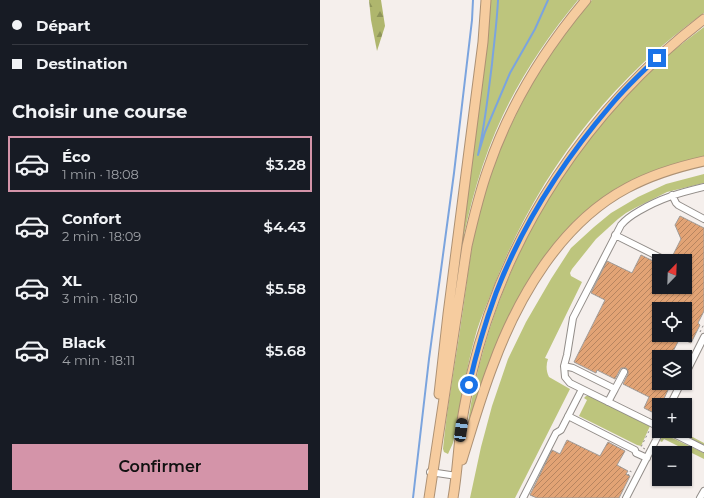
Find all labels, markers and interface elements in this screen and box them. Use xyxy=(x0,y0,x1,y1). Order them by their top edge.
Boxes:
text: Départ xyxy=(36,16,91,35)
route end xyxy=(648,49,666,67)
text: Destination xyxy=(36,54,128,73)
text: Choisir une course xyxy=(12,101,187,123)
icon: car xyxy=(14,146,50,182)
text: Éco xyxy=(62,147,91,166)
text: $3.28 xyxy=(266,155,306,174)
text: 1 min · 18:08 xyxy=(62,166,139,182)
icon: car xyxy=(14,208,50,244)
text: Confort xyxy=(62,209,122,228)
text: $4.43 xyxy=(264,217,306,236)
text: 2 min · 18:09 xyxy=(62,228,141,244)
north arrow xyxy=(652,254,692,294)
map controls xyxy=(652,254,692,486)
icon: car xyxy=(14,270,50,306)
text: XL xyxy=(62,271,81,290)
text: $5.58 xyxy=(266,279,306,298)
text: 3 min · 18:10 xyxy=(62,290,138,306)
button: locate xyxy=(652,302,692,342)
icon: car xyxy=(14,332,50,368)
text: Black xyxy=(62,333,106,352)
text: $5.68 xyxy=(265,341,306,360)
button: layers xyxy=(652,350,692,390)
text: 4 min · 18:11 xyxy=(62,352,135,368)
route start xyxy=(460,376,478,394)
button: + xyxy=(652,398,692,438)
car xyxy=(453,417,469,443)
button: Confirmer xyxy=(12,444,308,490)
button: − xyxy=(652,446,692,486)

